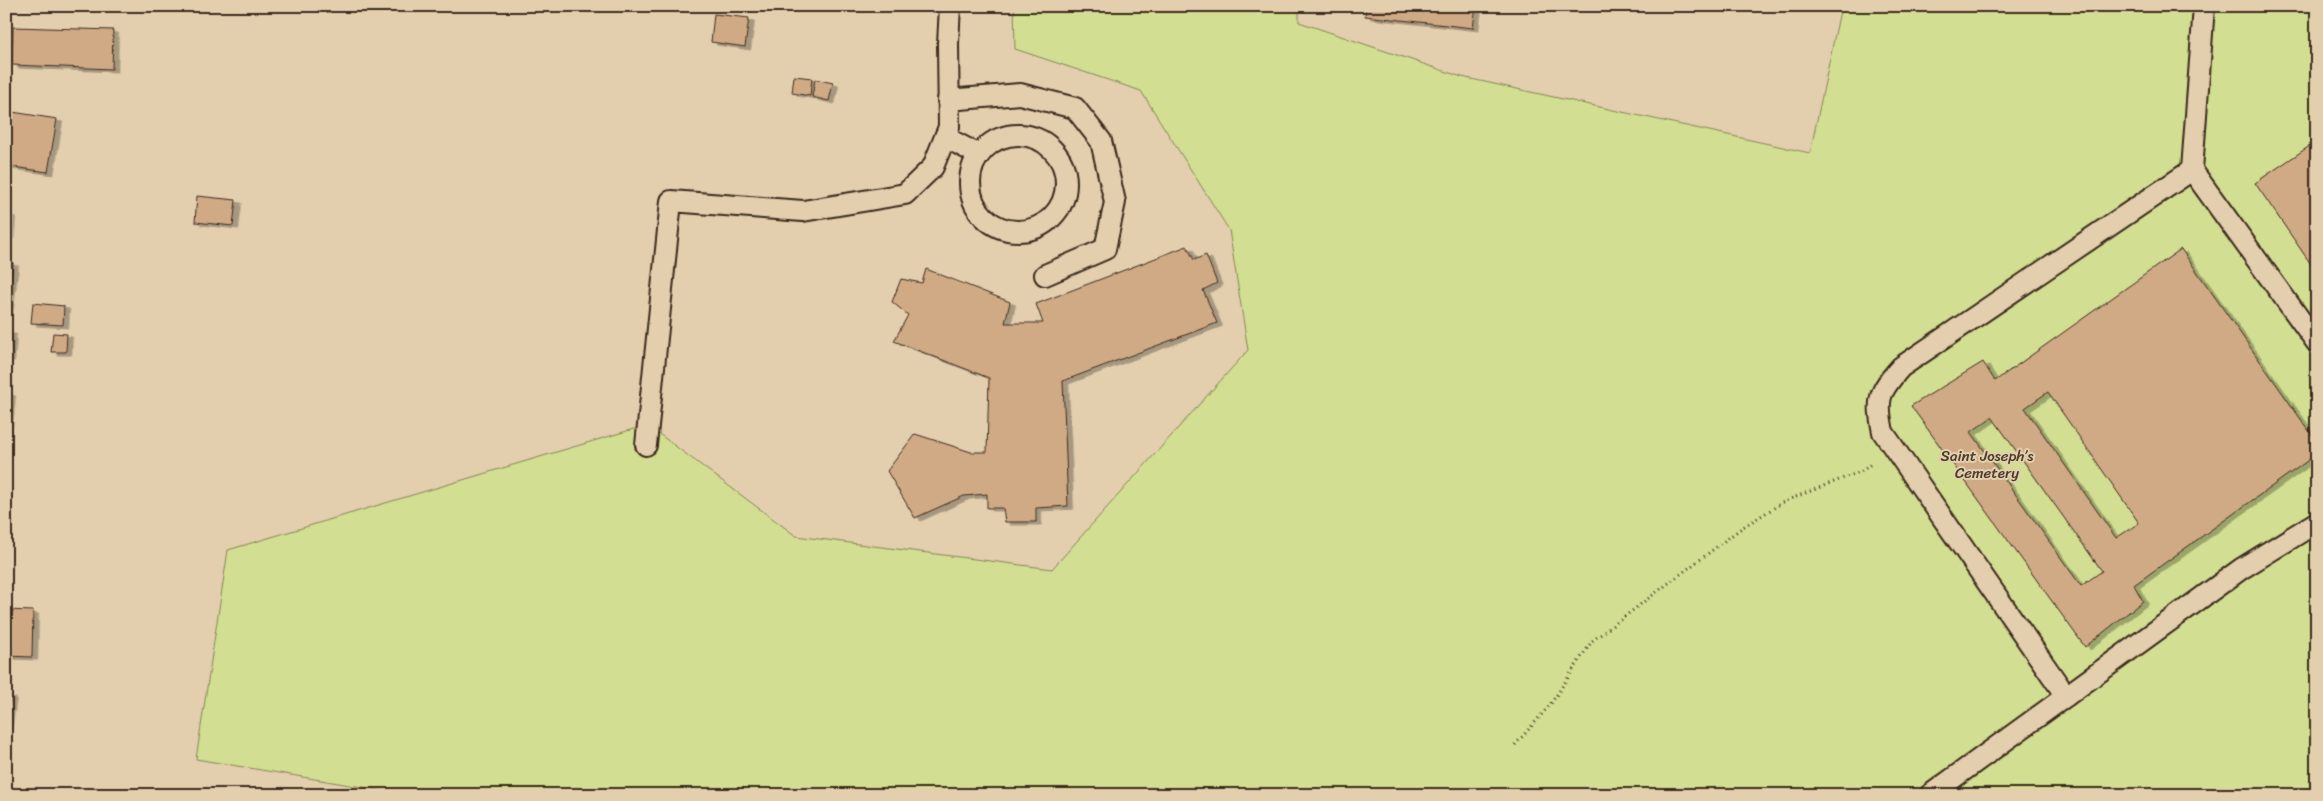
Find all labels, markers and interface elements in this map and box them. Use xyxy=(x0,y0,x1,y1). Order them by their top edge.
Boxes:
park label: Saint Joseph’s Cemetery xyxy=(1941,443,2034,486)

